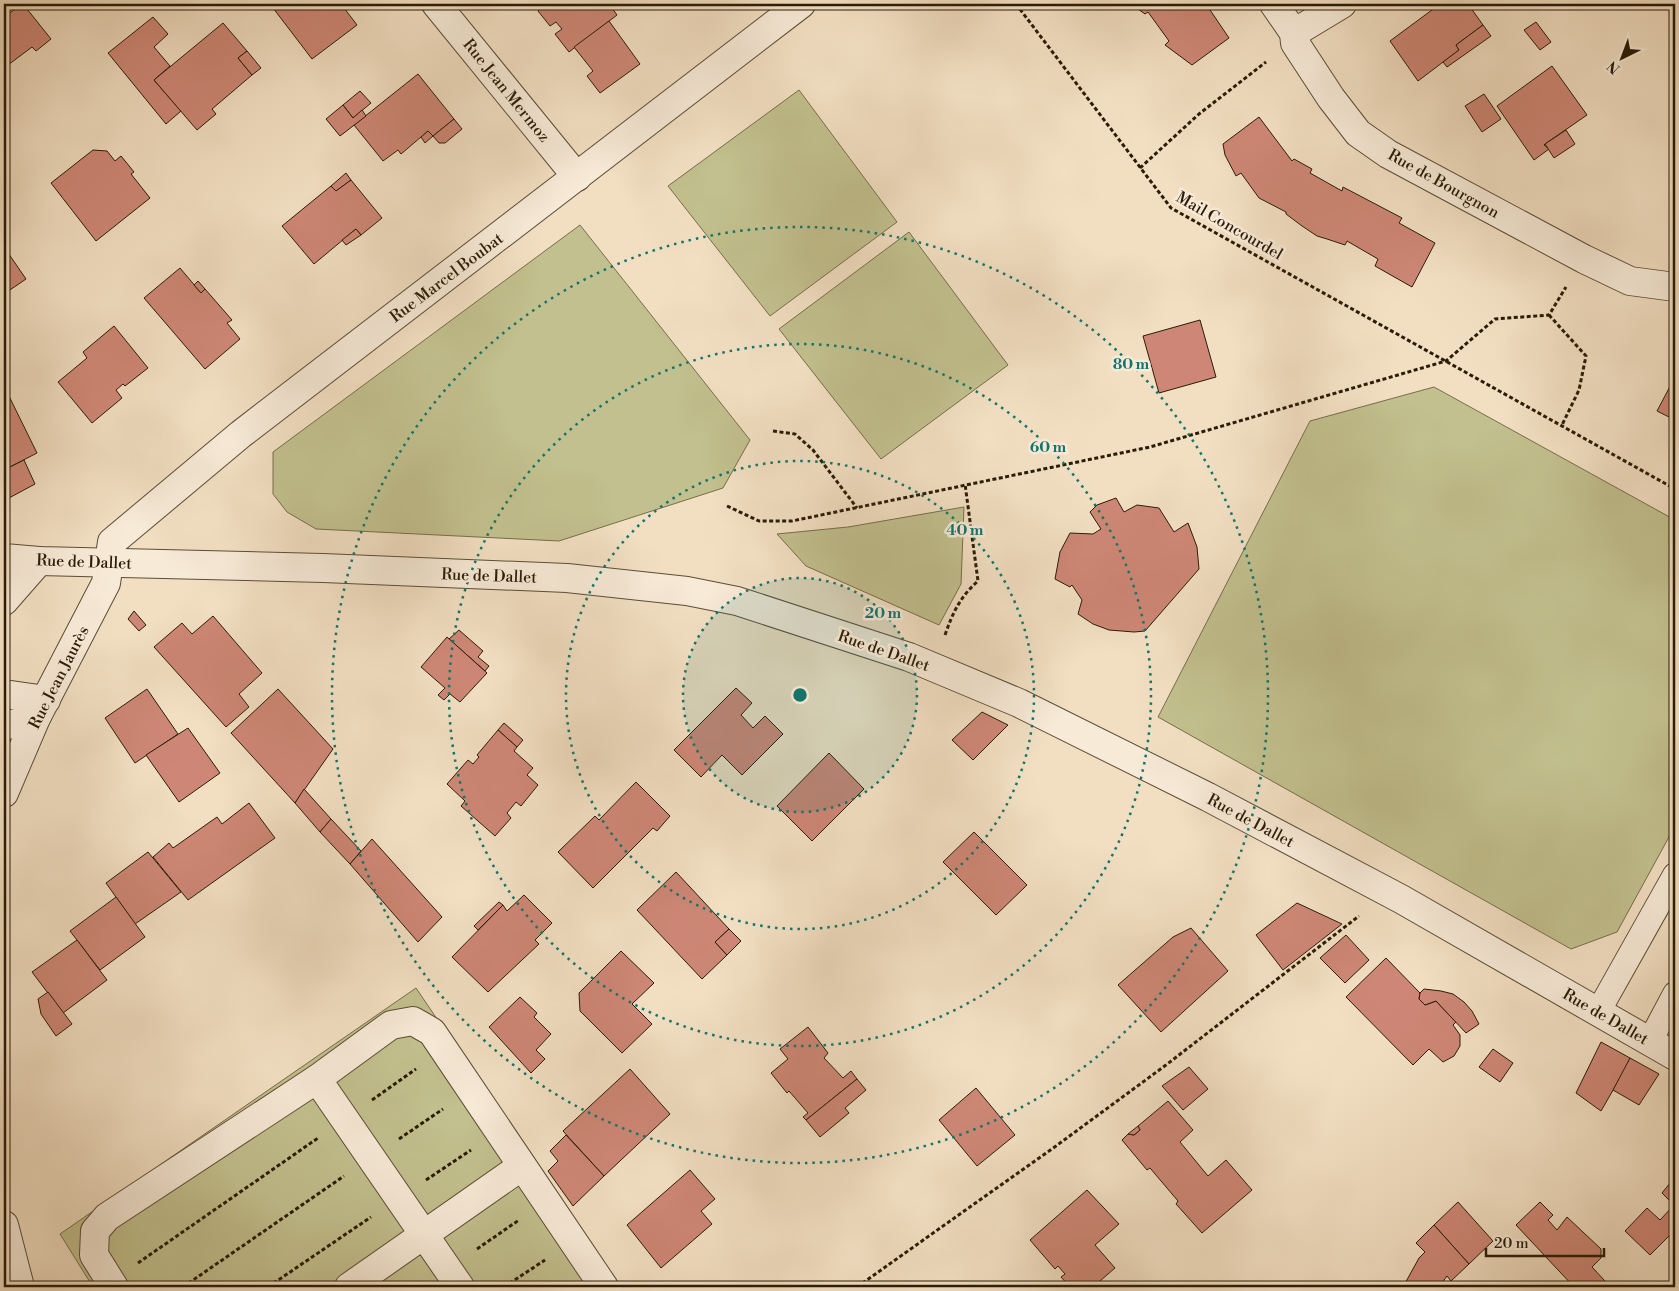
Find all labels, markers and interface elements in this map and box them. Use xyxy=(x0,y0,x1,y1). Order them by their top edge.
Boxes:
north arrow xyxy=(1596,32,1646,82)
street label: Rue Jean Mermoz xyxy=(458,35,554,146)
text: N xyxy=(1604,57,1624,77)
street label: Rue de Bourgnon xyxy=(1384,145,1503,223)
street label: Mail Concourdel xyxy=(1173,187,1287,265)
street label: Rue Marcel Boubat xyxy=(386,228,508,327)
text: 80 m xyxy=(1113,355,1150,374)
text: 60 m xyxy=(1030,438,1067,457)
text: 40 m xyxy=(946,521,984,540)
street label: Rue de Dallet xyxy=(36,550,132,574)
street label: Rue de Dallet xyxy=(441,564,537,588)
text: 20 m xyxy=(865,604,902,623)
street label: Rue Jean Jaurès xyxy=(24,622,94,732)
street label: Rue de Dallet xyxy=(835,626,933,676)
centre of rings xyxy=(791,686,809,704)
street label: Rue de Dallet xyxy=(1204,790,1298,852)
street label: Rue de Dallet xyxy=(1559,984,1652,1050)
scale bar xyxy=(1486,1226,1604,1258)
text: 20 m xyxy=(1494,1234,1529,1253)

